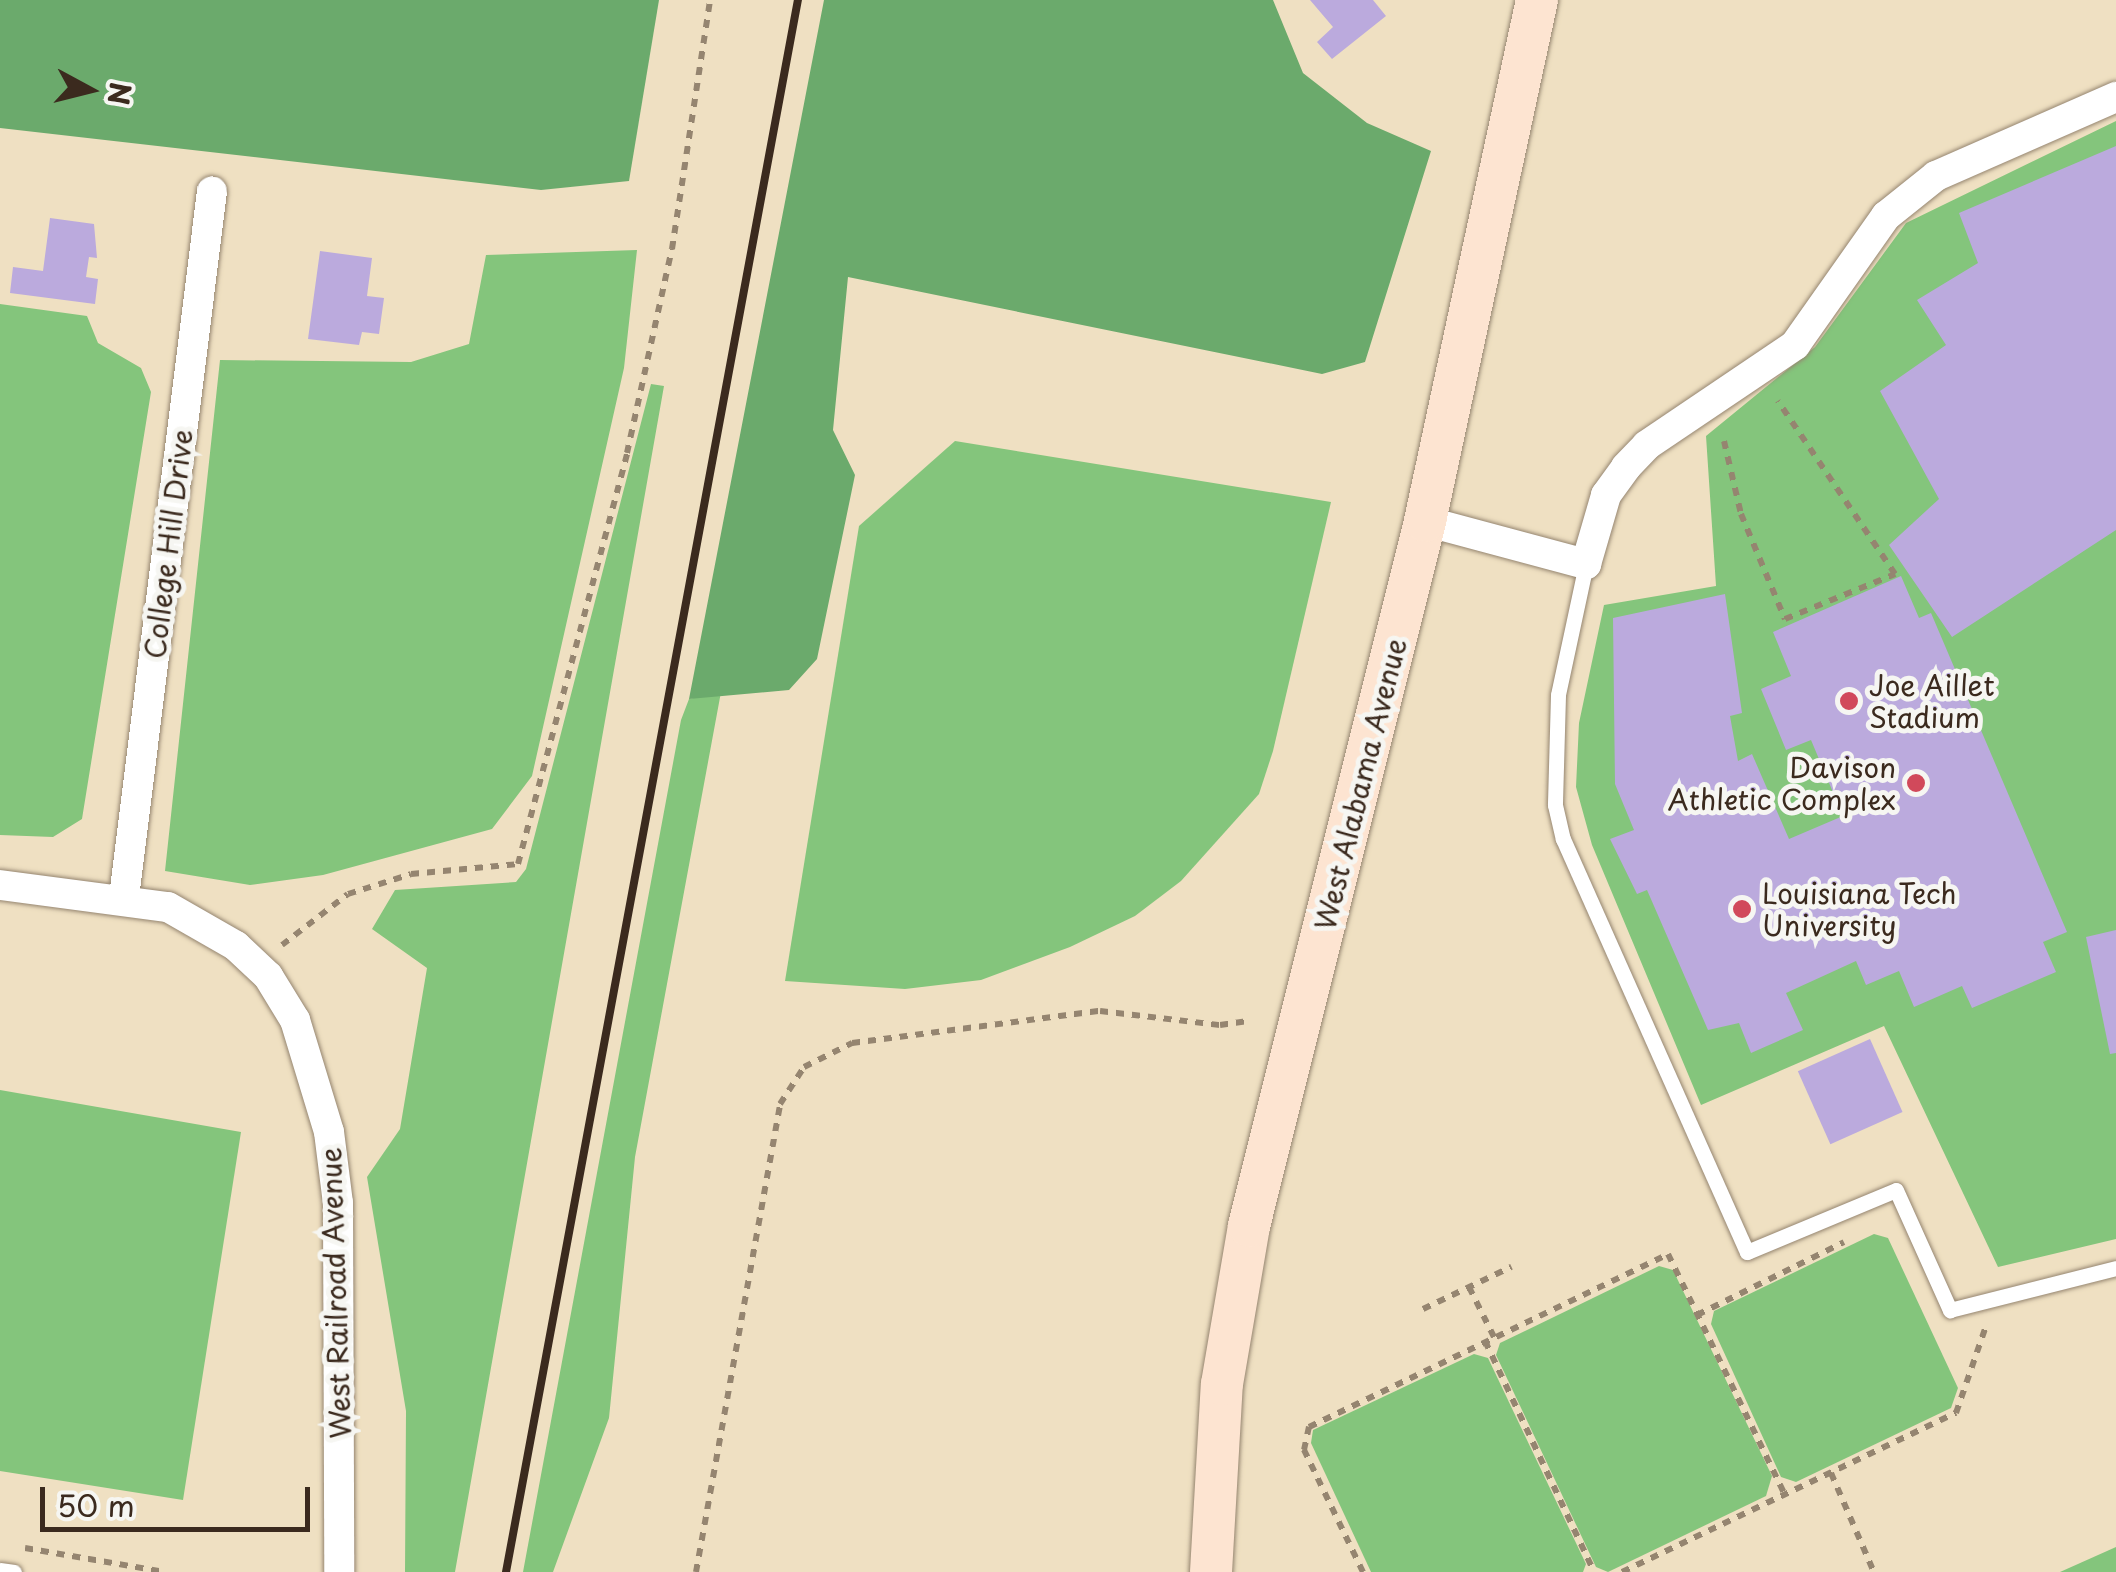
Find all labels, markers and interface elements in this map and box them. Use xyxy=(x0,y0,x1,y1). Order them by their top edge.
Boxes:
north arrow xyxy=(40,40,140,140)
text: N xyxy=(98,80,143,107)
street label: College Hill Drive xyxy=(137,427,199,661)
street label: West Alabama Avenue xyxy=(1307,634,1413,934)
place label: Joe Aillet Stadium xyxy=(1869,668,1996,734)
marker: Joe Aillet Stadium xyxy=(1838,690,1860,712)
place label: Davison Athletic Complex xyxy=(1667,750,1896,816)
marker: Davison Athletic Complex xyxy=(1905,772,1927,794)
place label: Louisiana Tech University xyxy=(1762,876,1958,942)
marker: Louisiana Tech University xyxy=(1731,898,1753,920)
street label: West Railroad Avenue xyxy=(313,1146,357,1440)
scale bar xyxy=(45,1467,315,1529)
text: 50 m xyxy=(57,1482,135,1527)

